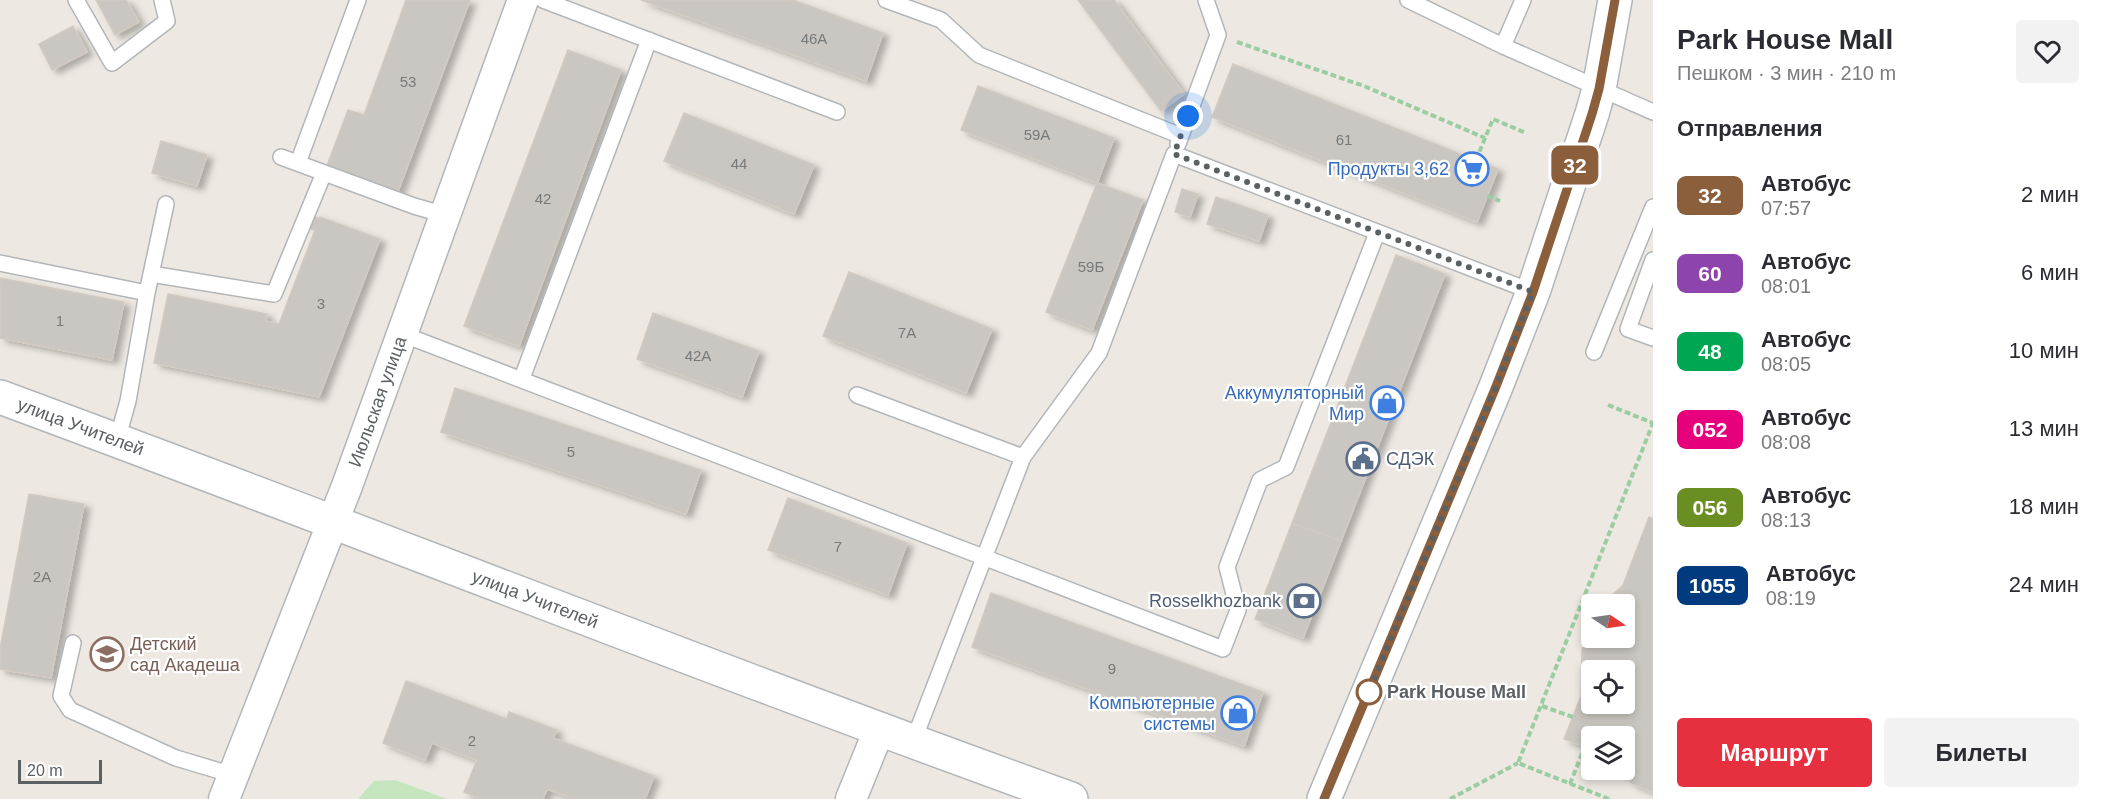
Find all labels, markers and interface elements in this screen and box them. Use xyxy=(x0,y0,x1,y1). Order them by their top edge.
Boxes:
button: heart xyxy=(2016,20,2079,83)
text: Park House Mall xyxy=(1677,24,1893,55)
house number: 46А xyxy=(801,30,827,47)
text: Пешком · 3 мин · 210 m xyxy=(1677,62,1896,84)
house number: 53 xyxy=(400,73,416,90)
your location xyxy=(1173,101,1203,131)
text: Отправления xyxy=(1677,116,1823,141)
house number: 59А xyxy=(1024,126,1050,143)
house number: 61 xyxy=(1336,131,1352,148)
line badge: 32 xyxy=(1548,146,1602,184)
supermarket icon: Продукты 3,62 xyxy=(1454,151,1490,187)
text: 32 xyxy=(1563,154,1587,177)
house number: 44 xyxy=(731,155,747,172)
place label: Продукты 3,62 xyxy=(1328,159,1449,179)
text: Автобус xyxy=(1761,171,1851,196)
text: 2 мин xyxy=(2021,182,2079,207)
text: 32 xyxy=(1698,184,1722,207)
house number: 42 xyxy=(535,190,551,207)
text: 07:57 xyxy=(1761,197,1811,219)
text: Автобус xyxy=(1761,249,1851,274)
house number: 59Б xyxy=(1078,258,1104,275)
text: 6 мин xyxy=(2021,260,2079,285)
text: 60 xyxy=(1698,262,1722,285)
text: 08:01 xyxy=(1761,275,1811,297)
house number: 3 xyxy=(317,295,325,312)
house number: 1 xyxy=(56,312,64,329)
house number: 7А xyxy=(898,324,916,341)
text: Автобус xyxy=(1761,327,1851,352)
street label: Июльская улица xyxy=(345,333,411,470)
text: 10 мин xyxy=(2009,338,2079,363)
text: 48 xyxy=(1698,340,1722,363)
house number: 42А xyxy=(685,347,711,364)
text: 08:05 xyxy=(1761,353,1811,375)
place label: Аккумуляторный Мир xyxy=(1225,383,1364,424)
shop icon: Аккумуляторный Мир xyxy=(1369,385,1405,421)
street label: улица Учителей xyxy=(15,394,147,460)
text: Автобус xyxy=(1761,405,1851,430)
text: 13 мин xyxy=(2009,416,2079,441)
text: 052 xyxy=(1692,418,1728,441)
text: 08:08 xyxy=(1761,431,1811,453)
public building icon: СДЭК xyxy=(1345,441,1381,477)
house number: 5 xyxy=(567,443,575,460)
place label: СДЭК xyxy=(1386,449,1435,469)
text: Автобус xyxy=(1761,483,1851,508)
text: 18 мин xyxy=(2009,494,2079,519)
text: 056 xyxy=(1692,496,1728,519)
text: 08:13 xyxy=(1761,509,1811,531)
house number: 7 xyxy=(834,538,842,555)
text: Автобус xyxy=(1766,561,1856,586)
street label: улица Учителей xyxy=(469,566,601,632)
house number: 2А xyxy=(33,568,51,585)
text: 24 мин xyxy=(2009,572,2079,597)
text: 1055 xyxy=(1689,574,1736,597)
bank icon: Rosselkhozbank xyxy=(1286,583,1322,619)
text: 08:19 xyxy=(1766,587,1816,609)
place label: Rosselkhozbank xyxy=(1149,591,1282,611)
north arrow xyxy=(1581,594,1635,648)
map controls xyxy=(1581,594,1635,780)
place label: Детский сад Акадеша xyxy=(130,634,241,675)
school or university icon: Детский сад Акадеша xyxy=(89,636,125,672)
house number: 9 xyxy=(1108,660,1116,677)
button: locate xyxy=(1581,660,1635,714)
marker: Park House Mall xyxy=(1356,679,1382,705)
place label: Park House Mall xyxy=(1387,682,1526,702)
place label: Компьютерные системы xyxy=(1089,693,1215,734)
shop icon: Компьютерные системы xyxy=(1220,695,1256,731)
button: Маршрут xyxy=(1677,718,1872,787)
button: Билеты xyxy=(1884,718,2079,787)
button: layers xyxy=(1581,726,1635,780)
house number: 2 xyxy=(468,732,476,749)
scale bar xyxy=(18,757,102,784)
text: 20 m xyxy=(27,762,63,779)

